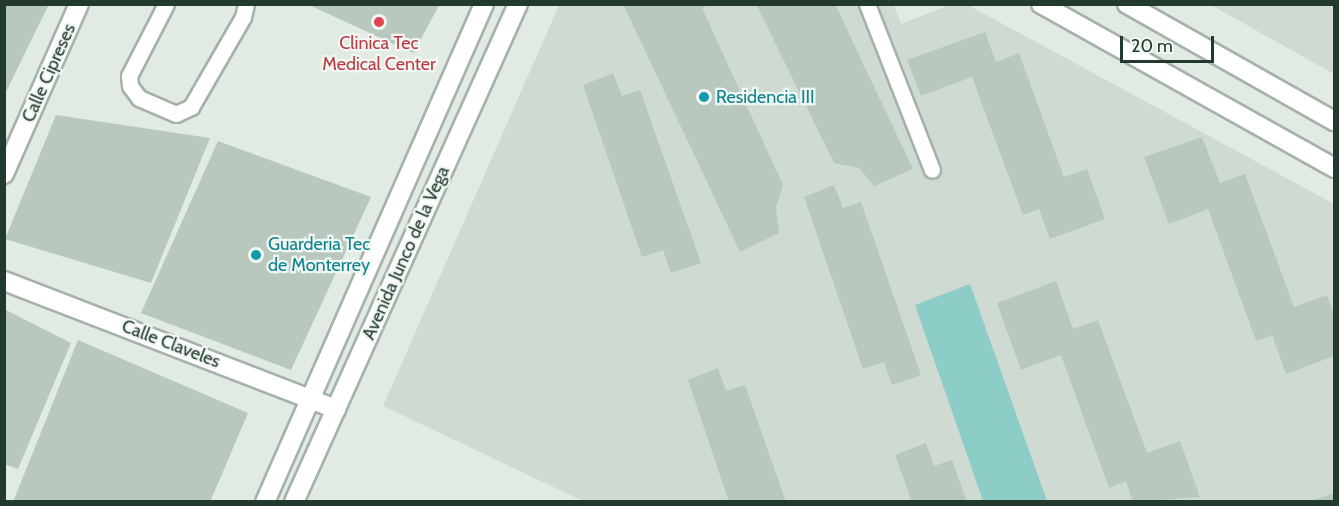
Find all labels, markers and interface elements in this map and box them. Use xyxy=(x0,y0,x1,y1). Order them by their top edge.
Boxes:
marker: Clinica Tec Medical Center xyxy=(370,13,388,31)
street label: Calle Cipreses xyxy=(18,20,80,126)
scale bar xyxy=(1123,24,1218,62)
place label: Clinica Tec Medical Center xyxy=(322,33,436,76)
text: 20 m xyxy=(1131,35,1173,57)
place label: Residencia III xyxy=(716,86,815,108)
marker: Residencia III xyxy=(697,90,711,104)
street label: Avenida Junco de la Vega xyxy=(358,163,454,343)
place label: Guarderia Tec de Monterrey xyxy=(268,234,370,276)
marker: Guarderia Tec de Monterrey xyxy=(249,248,263,262)
street label: Calle Claveles xyxy=(119,315,223,373)

